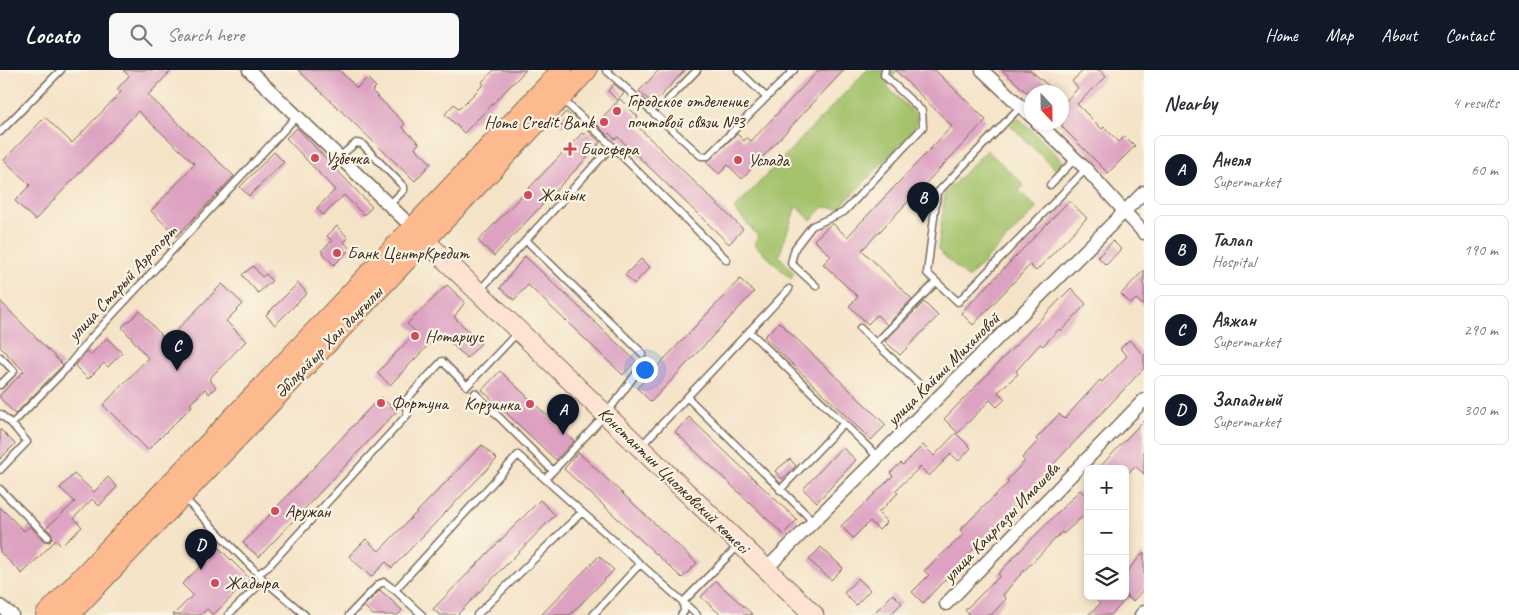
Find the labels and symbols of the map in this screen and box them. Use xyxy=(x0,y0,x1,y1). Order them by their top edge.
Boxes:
north arrow xyxy=(1024,85,1069,130)
place label: Городское отделение почтовой связи №3 xyxy=(627,90,749,133)
marker: Городское отделение почтовой связи №3 xyxy=(611,105,623,117)
place label: Home Credit Bank xyxy=(484,111,595,133)
marker: Home Credit Bank xyxy=(598,116,610,128)
place label: Биосфера xyxy=(580,138,640,160)
marker: Биосфера xyxy=(564,143,576,155)
place label: Узбечка xyxy=(325,147,370,170)
place label: Услада xyxy=(748,149,790,171)
marker: Узбечка xyxy=(309,152,321,164)
marker: Услада xyxy=(732,154,744,166)
pin: B xyxy=(907,182,939,223)
place label: Жайык xyxy=(538,184,587,206)
marker: Жайык xyxy=(522,189,534,201)
street label: улица Старый Аэропорт xyxy=(62,219,182,346)
place label: Банк ЦентрКредит xyxy=(347,242,470,264)
marker: Банк ЦентрКредит xyxy=(331,247,343,259)
street label: Әбілқайыр Хан даңғылы xyxy=(269,281,388,402)
street label: улица Кайши Михановой xyxy=(881,307,1005,431)
place label: Нотариус xyxy=(425,325,485,347)
pin: C xyxy=(161,330,193,371)
marker: Нотариус xyxy=(409,330,421,342)
your location xyxy=(632,357,658,383)
place label: Фортуна xyxy=(391,392,450,414)
place label: Корзинка xyxy=(464,393,522,416)
pin: A xyxy=(547,394,579,435)
marker: Фортуна xyxy=(375,397,387,409)
marker: Корзинка xyxy=(524,398,536,410)
street label: Константин Циолковский көшесі xyxy=(594,402,756,560)
street label: улица Каиргазы Имашева xyxy=(937,456,1066,588)
place label: Аружан xyxy=(285,500,332,522)
marker: Аружан xyxy=(269,505,281,517)
pin: D xyxy=(185,529,217,570)
place label: Жадыра xyxy=(225,572,279,594)
marker: Жадыра xyxy=(209,577,221,589)

